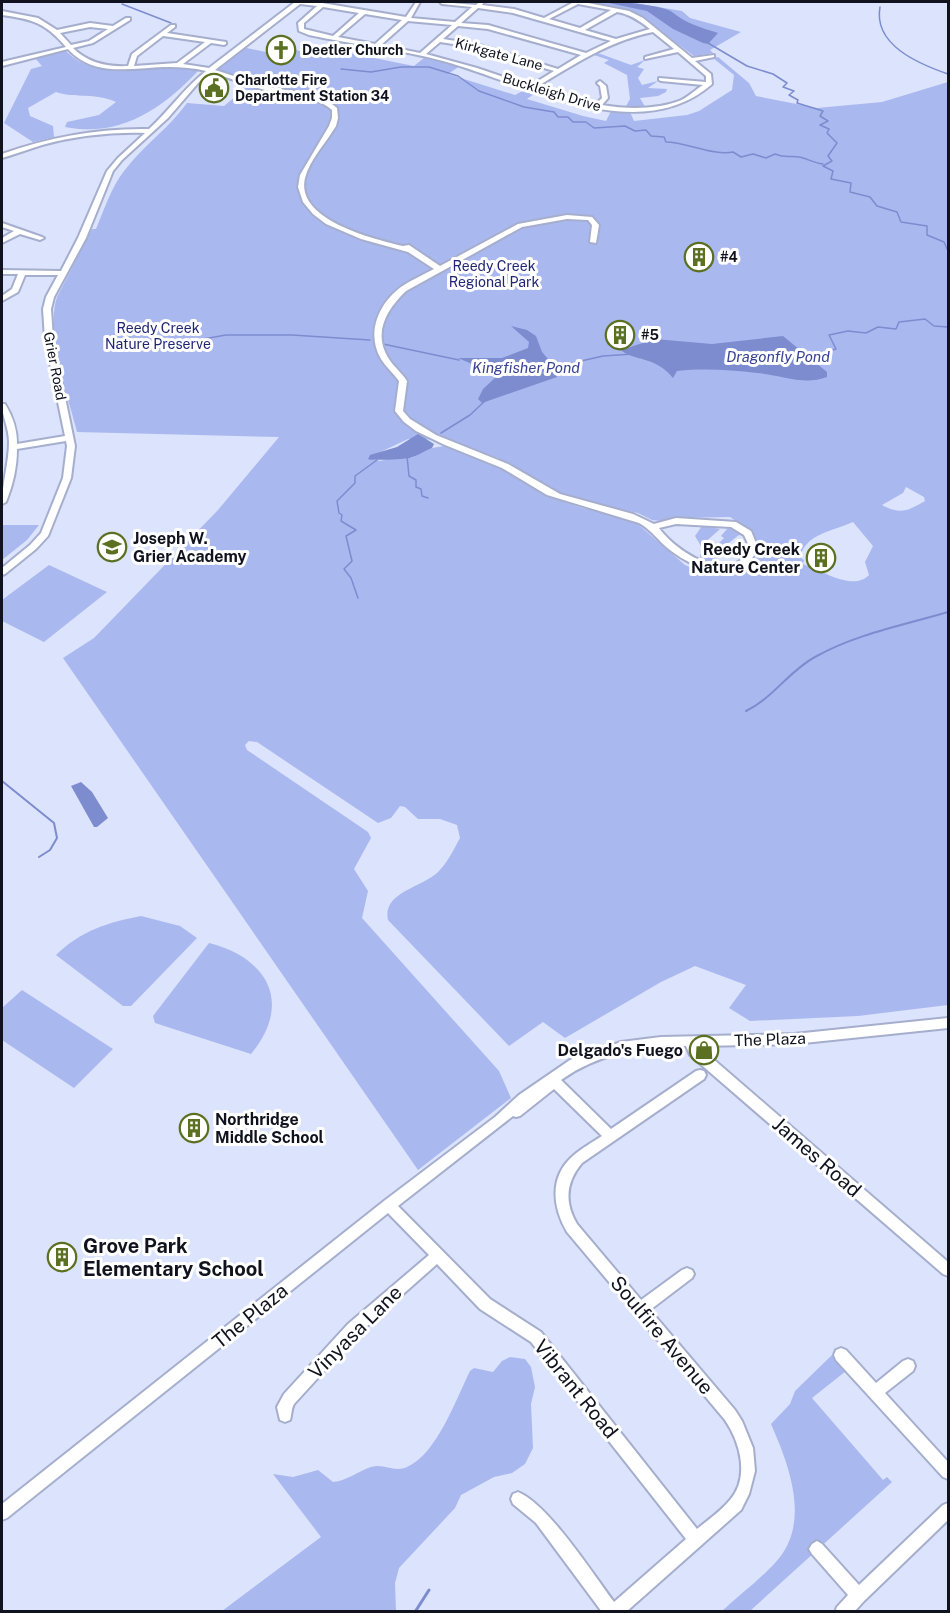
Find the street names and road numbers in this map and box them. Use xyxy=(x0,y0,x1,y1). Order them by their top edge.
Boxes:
street label: Kirkgate Lane xyxy=(453,35,545,73)
street label: Buckleigh Drive xyxy=(501,69,603,115)
street label: Grier Road xyxy=(41,331,69,401)
street label: The Plaza xyxy=(734,1029,806,1050)
street label: James Road xyxy=(768,1112,866,1202)
street label: Soulfire Avenue xyxy=(606,1271,718,1399)
street label: The Plaza xyxy=(207,1278,293,1354)
street label: Vinyasa Lane xyxy=(303,1280,407,1384)
street label: Vibrant Road xyxy=(529,1335,623,1443)

